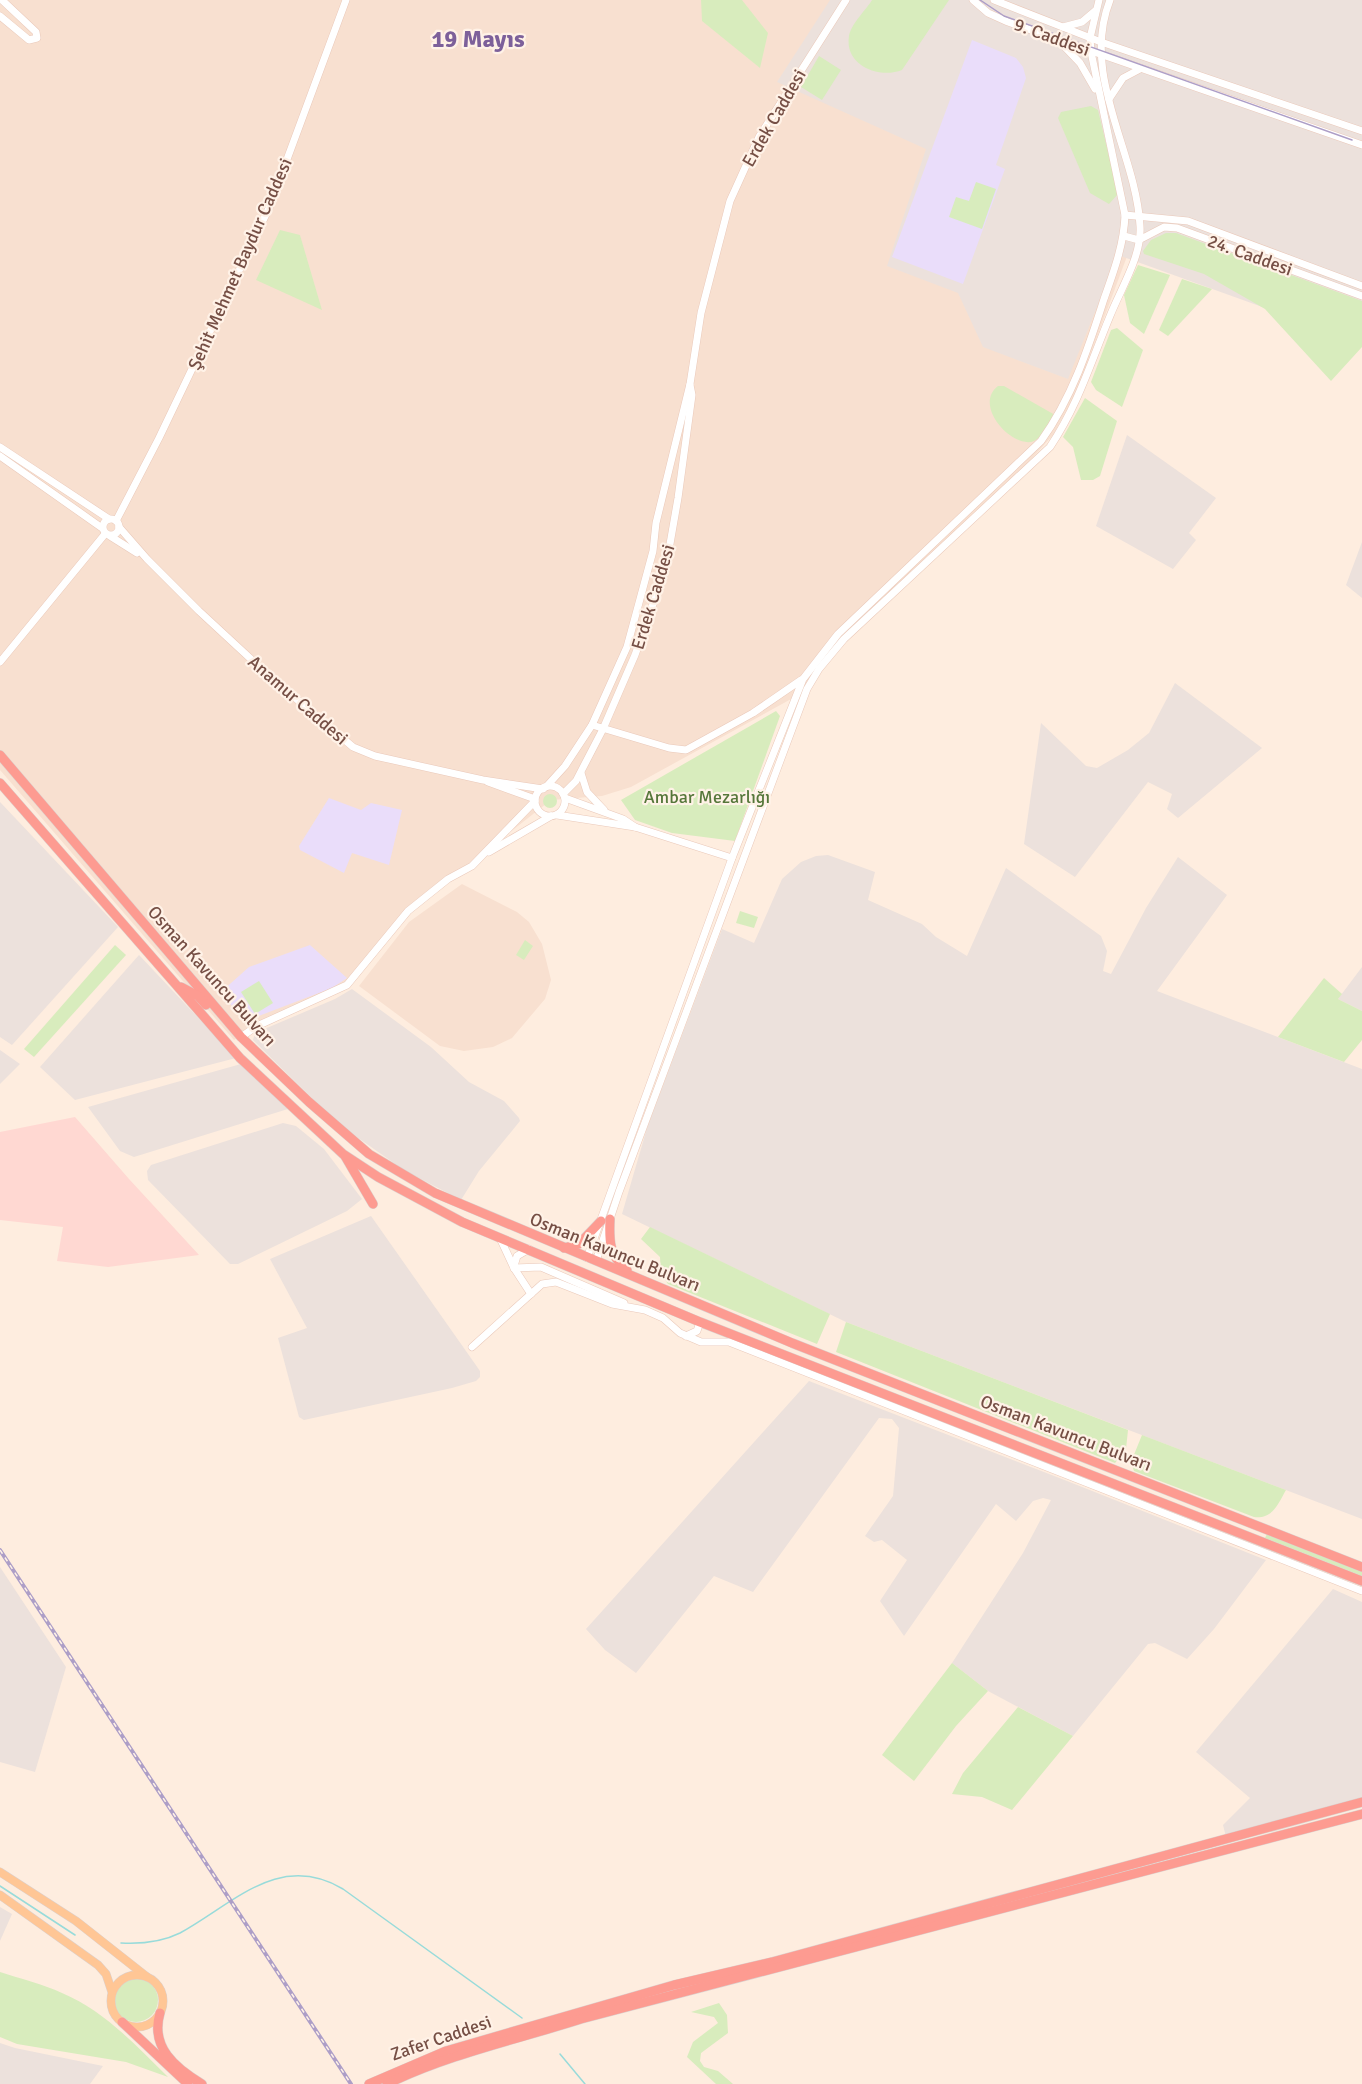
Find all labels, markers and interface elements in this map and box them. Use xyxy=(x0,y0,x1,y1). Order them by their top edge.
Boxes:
street label: 9. Caddesi xyxy=(1011,13,1093,61)
district label: 19 Mayıs xyxy=(431,24,525,54)
street label: Erdek Caddesi xyxy=(737,65,811,171)
street label: Şehit Mehmet Baydur Caddesi xyxy=(183,155,297,373)
street label: 24. Caddesi xyxy=(1205,229,1295,281)
street label: Erdek Caddesi xyxy=(627,542,679,652)
street label: Anamur Caddesi xyxy=(243,651,353,749)
park label: Ambar Mezarlığı xyxy=(644,786,770,808)
street label: Osman Kavuncu Bulvarı xyxy=(143,901,281,1051)
street label: Osman Kavuncu Bulvarı xyxy=(527,1208,703,1296)
street label: Osman Kavuncu Bulvarı xyxy=(977,1390,1155,1476)
street label: Zafer Caddesi xyxy=(388,2010,494,2066)

